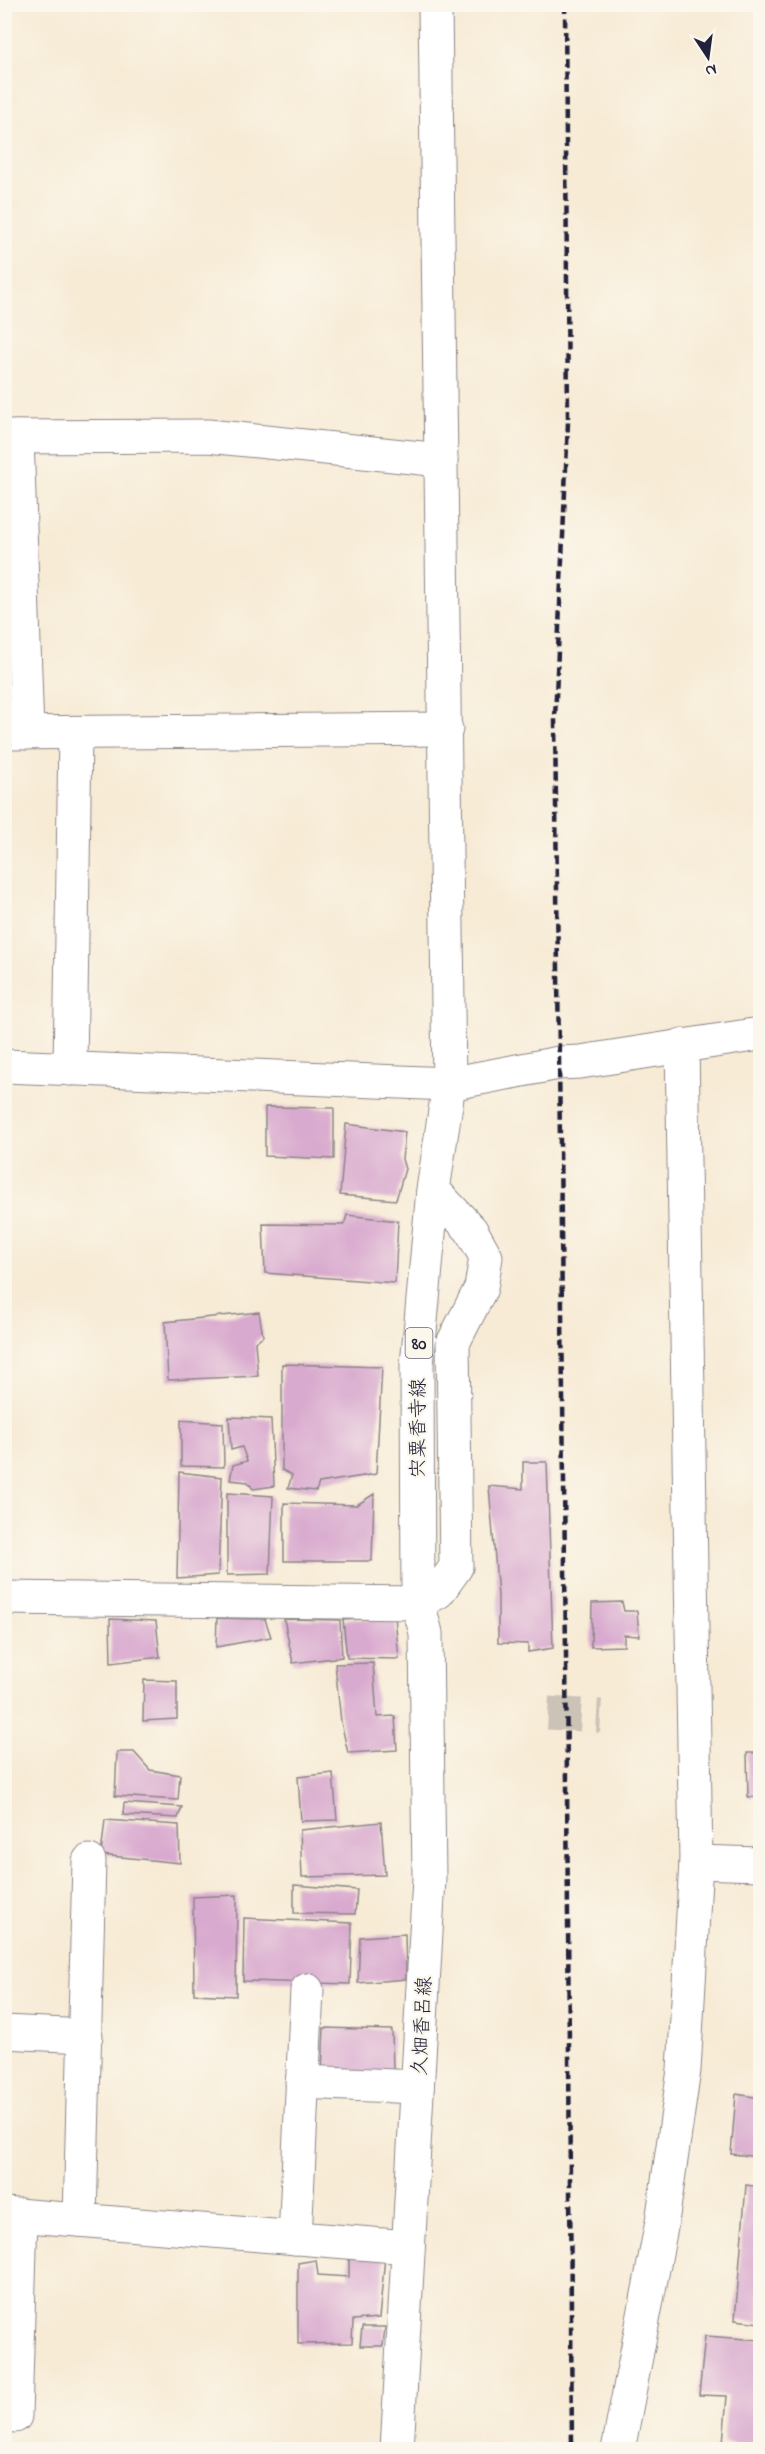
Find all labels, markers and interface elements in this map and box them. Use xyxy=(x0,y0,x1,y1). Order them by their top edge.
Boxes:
north arrow xyxy=(678,27,738,87)
text: N xyxy=(703,57,719,83)
road number: 80 xyxy=(406,1328,432,1358)
street label: 宍粟香寺線 xyxy=(405,1378,434,1478)
street label: 久畑香呂線 xyxy=(406,1975,441,2077)

